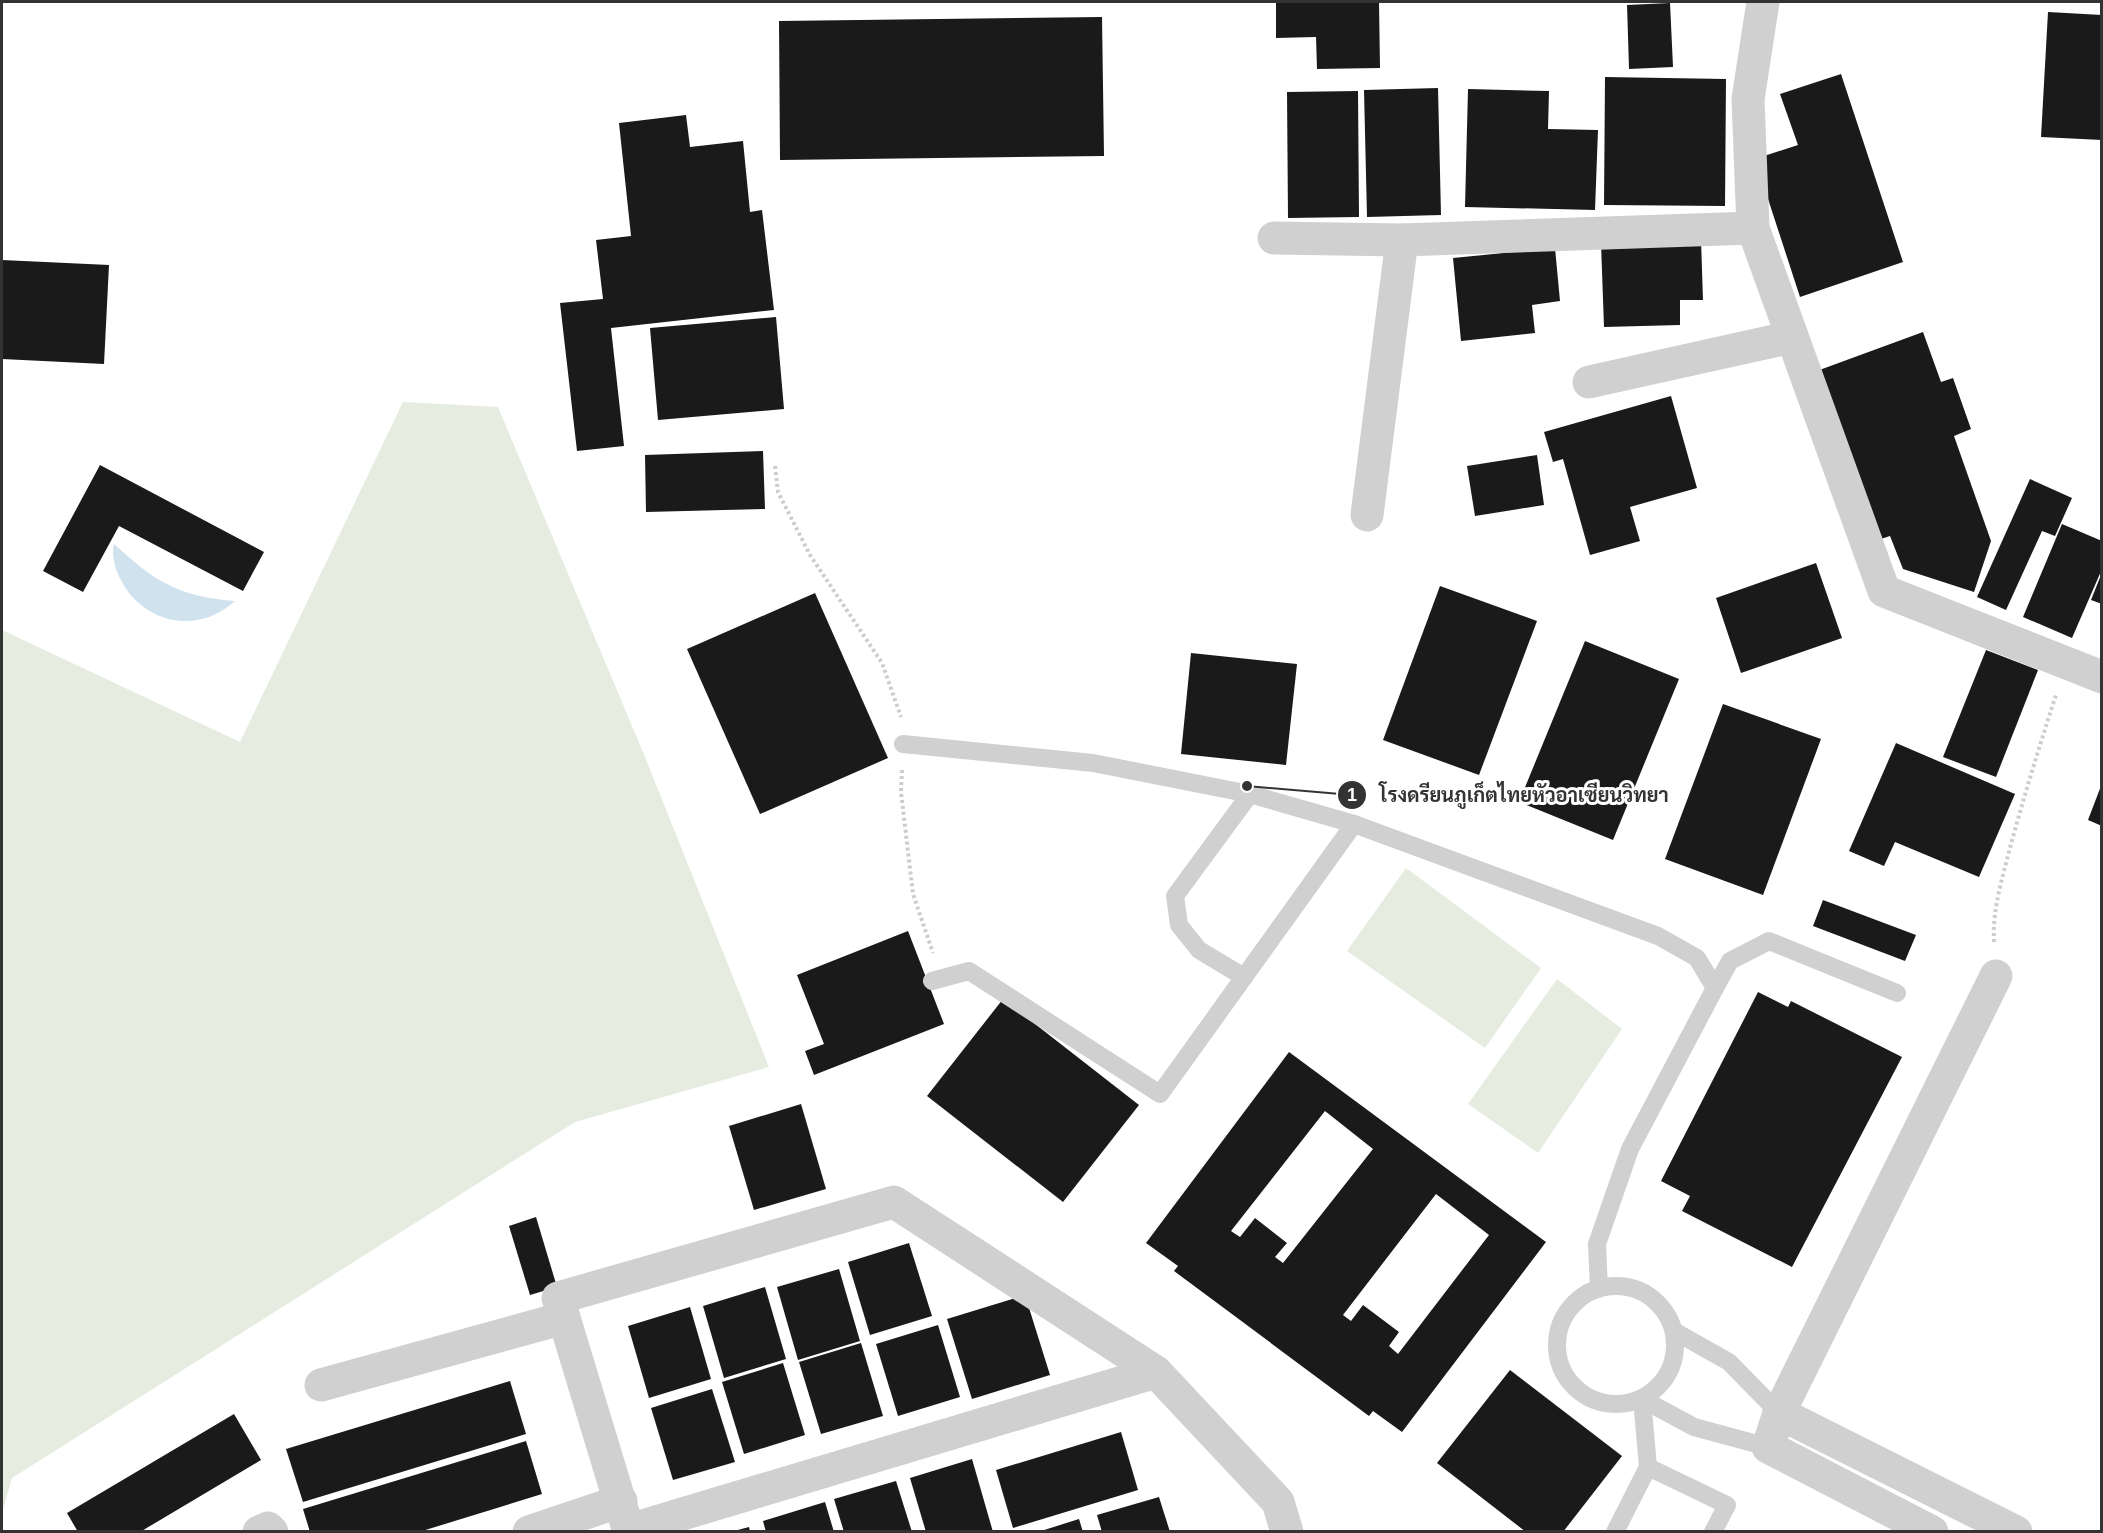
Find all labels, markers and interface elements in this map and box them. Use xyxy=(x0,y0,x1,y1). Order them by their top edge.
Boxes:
callout: โรงดรียนภูเก็ตไทยหัวอาเซียนวิทยา xyxy=(1337,776,1680,814)
text: โรงดรียนภูเก็ตไทยหัวอาเซียนวิทยา xyxy=(1378,781,1669,809)
text: 1 xyxy=(1347,785,1357,805)

